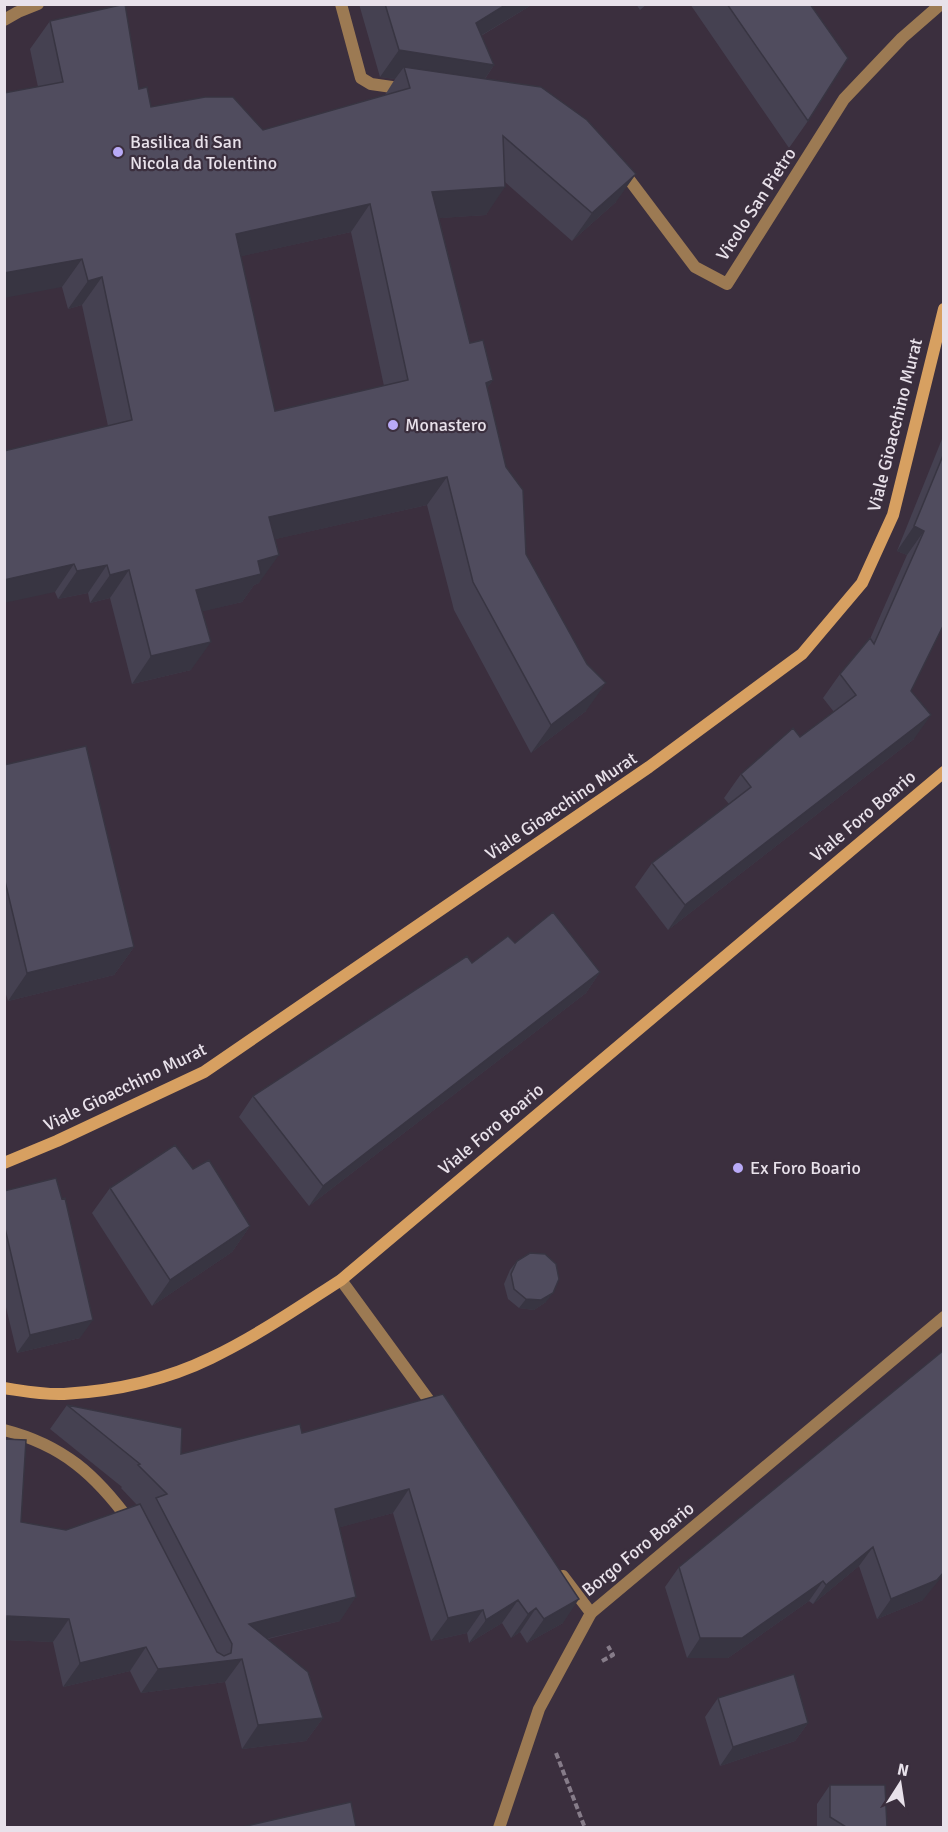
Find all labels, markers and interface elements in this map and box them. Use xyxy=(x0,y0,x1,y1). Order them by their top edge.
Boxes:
place label: Basilica di San Nicola da Tolentino xyxy=(130,131,277,174)
street label: Vicolo San Pietro xyxy=(711,143,801,265)
marker: Basilica di San Nicola da Tolentino xyxy=(111,145,125,159)
street label: Viale Gioacchino Murat xyxy=(863,336,927,514)
place label: Monastero xyxy=(405,414,487,436)
marker: Monastero xyxy=(386,418,400,432)
street label: Viale Gioacchino Murat xyxy=(481,747,641,865)
street label: Viale Foro Boario xyxy=(806,766,920,866)
street label: Viale Gioacchino Murat xyxy=(40,1038,210,1136)
street label: Viale Foro Boario xyxy=(434,1079,548,1179)
place label: Ex Foro Boario xyxy=(750,1157,861,1179)
marker: Ex Foro Boario xyxy=(731,1161,745,1175)
street label: Borgo Foro Boario xyxy=(577,1497,699,1601)
north arrow xyxy=(870,1754,930,1814)
text: N xyxy=(895,1759,910,1781)

